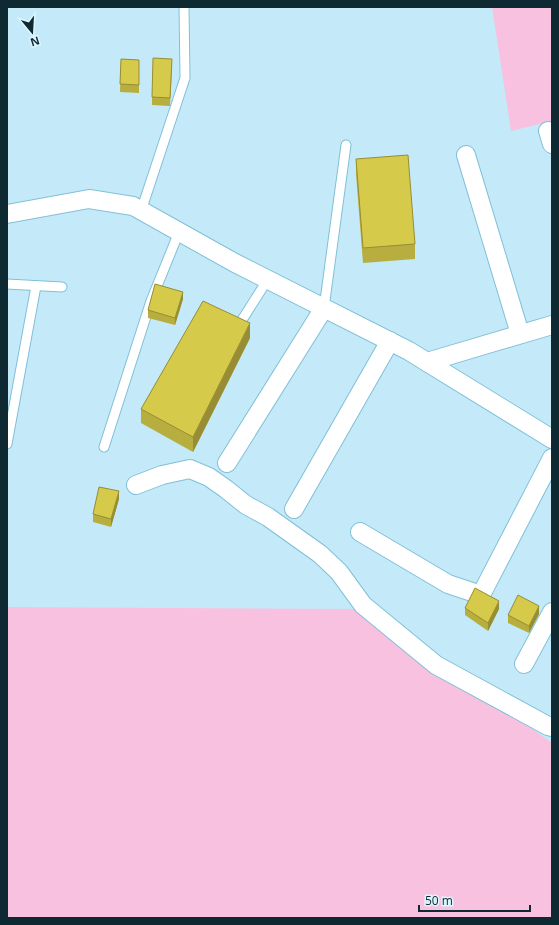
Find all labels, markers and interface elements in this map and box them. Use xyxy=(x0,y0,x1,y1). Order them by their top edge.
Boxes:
north arrow xyxy=(12,12,52,52)
text: N xyxy=(29,33,42,51)
scale bar xyxy=(419,887,530,913)
text: 50 m xyxy=(425,892,453,909)

